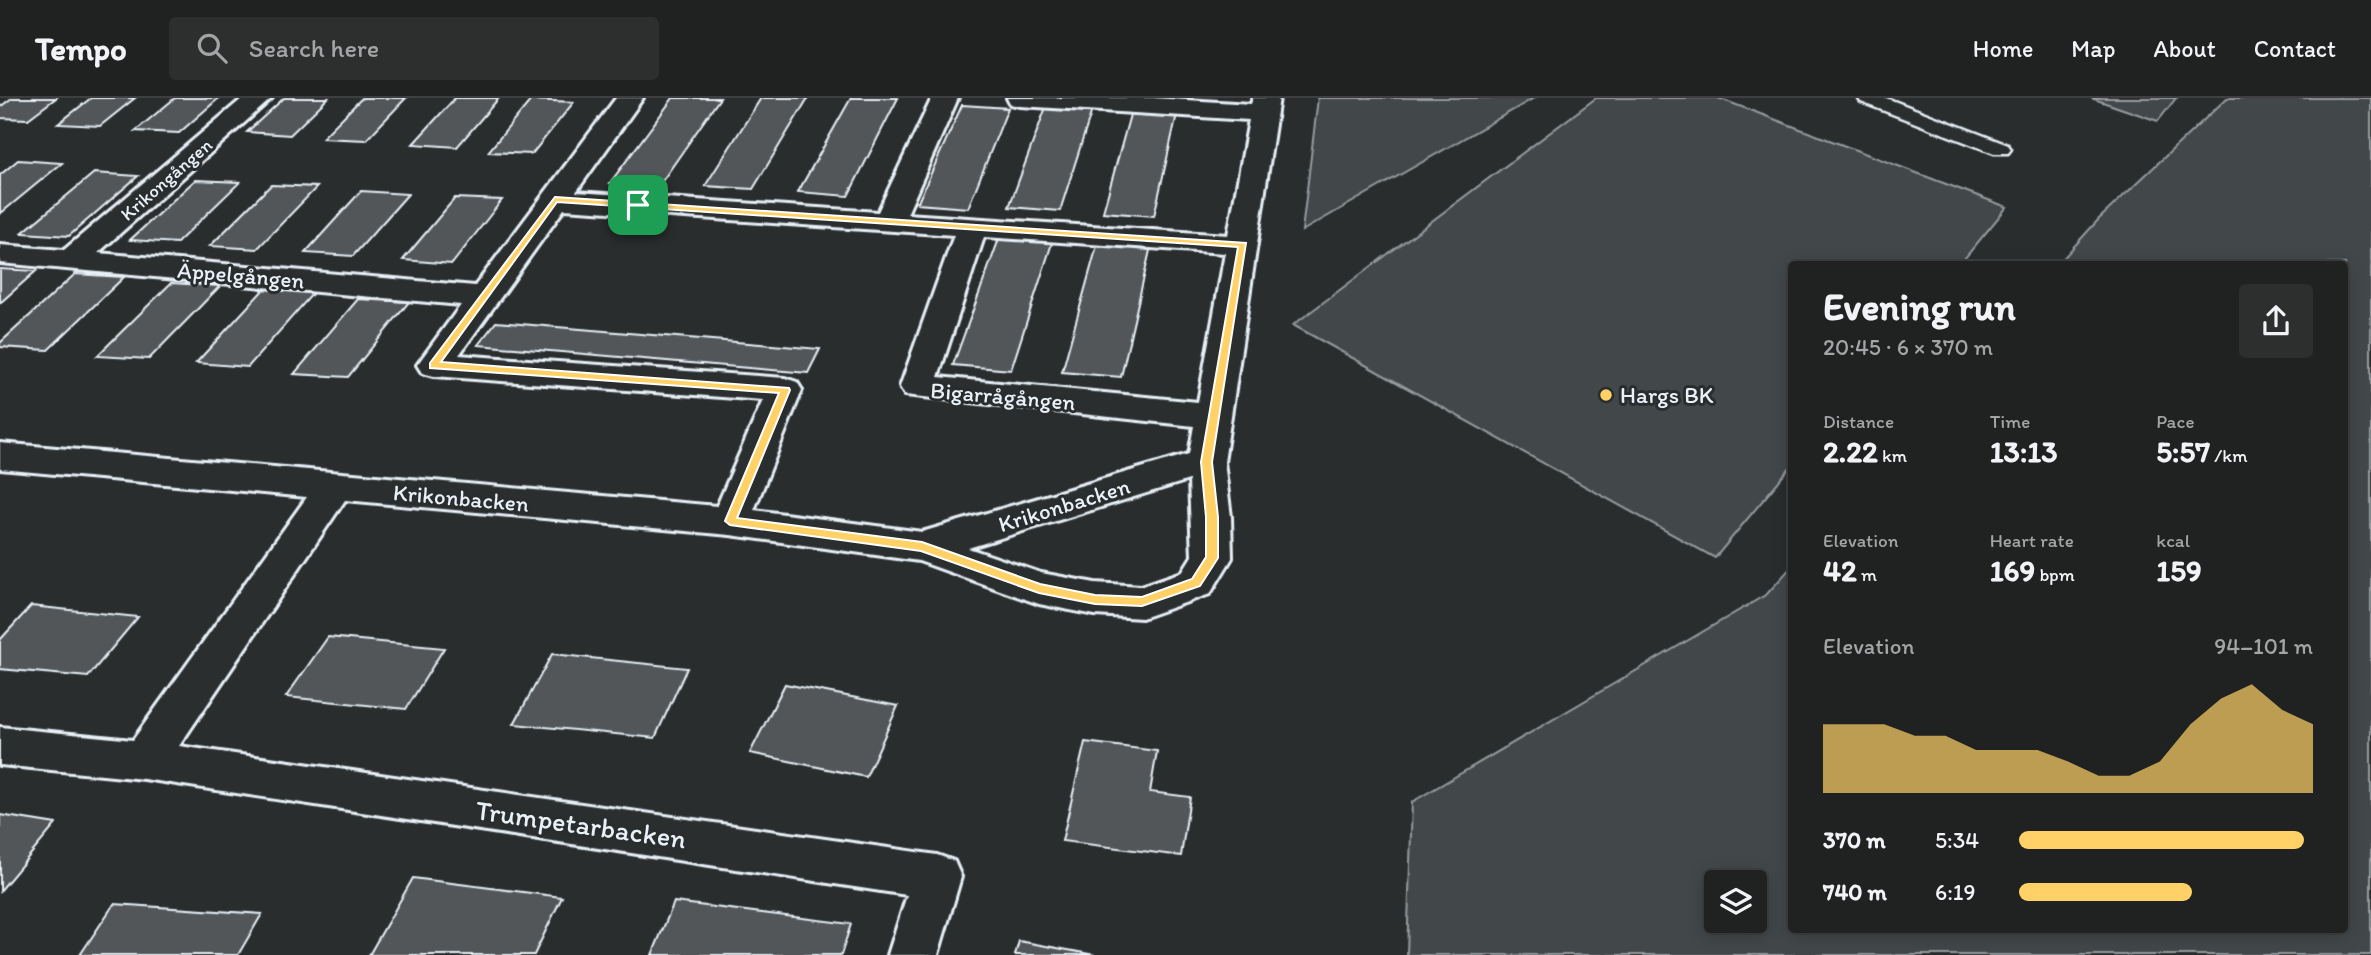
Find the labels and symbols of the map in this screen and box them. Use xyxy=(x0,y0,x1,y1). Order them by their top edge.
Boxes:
street label: Krikongången xyxy=(116,133,217,225)
pin xyxy=(608,175,668,235)
street label: Äppelgången xyxy=(176,255,306,295)
street label: Bigarrågången xyxy=(929,376,1077,416)
place label: Hargs BK xyxy=(1620,381,1714,409)
marker: Hargs BK xyxy=(1598,387,1614,403)
street label: Krikonbacken xyxy=(995,472,1133,538)
street label: Krikonbacken xyxy=(392,478,530,518)
street label: Trumpetarbacken xyxy=(473,792,689,856)

